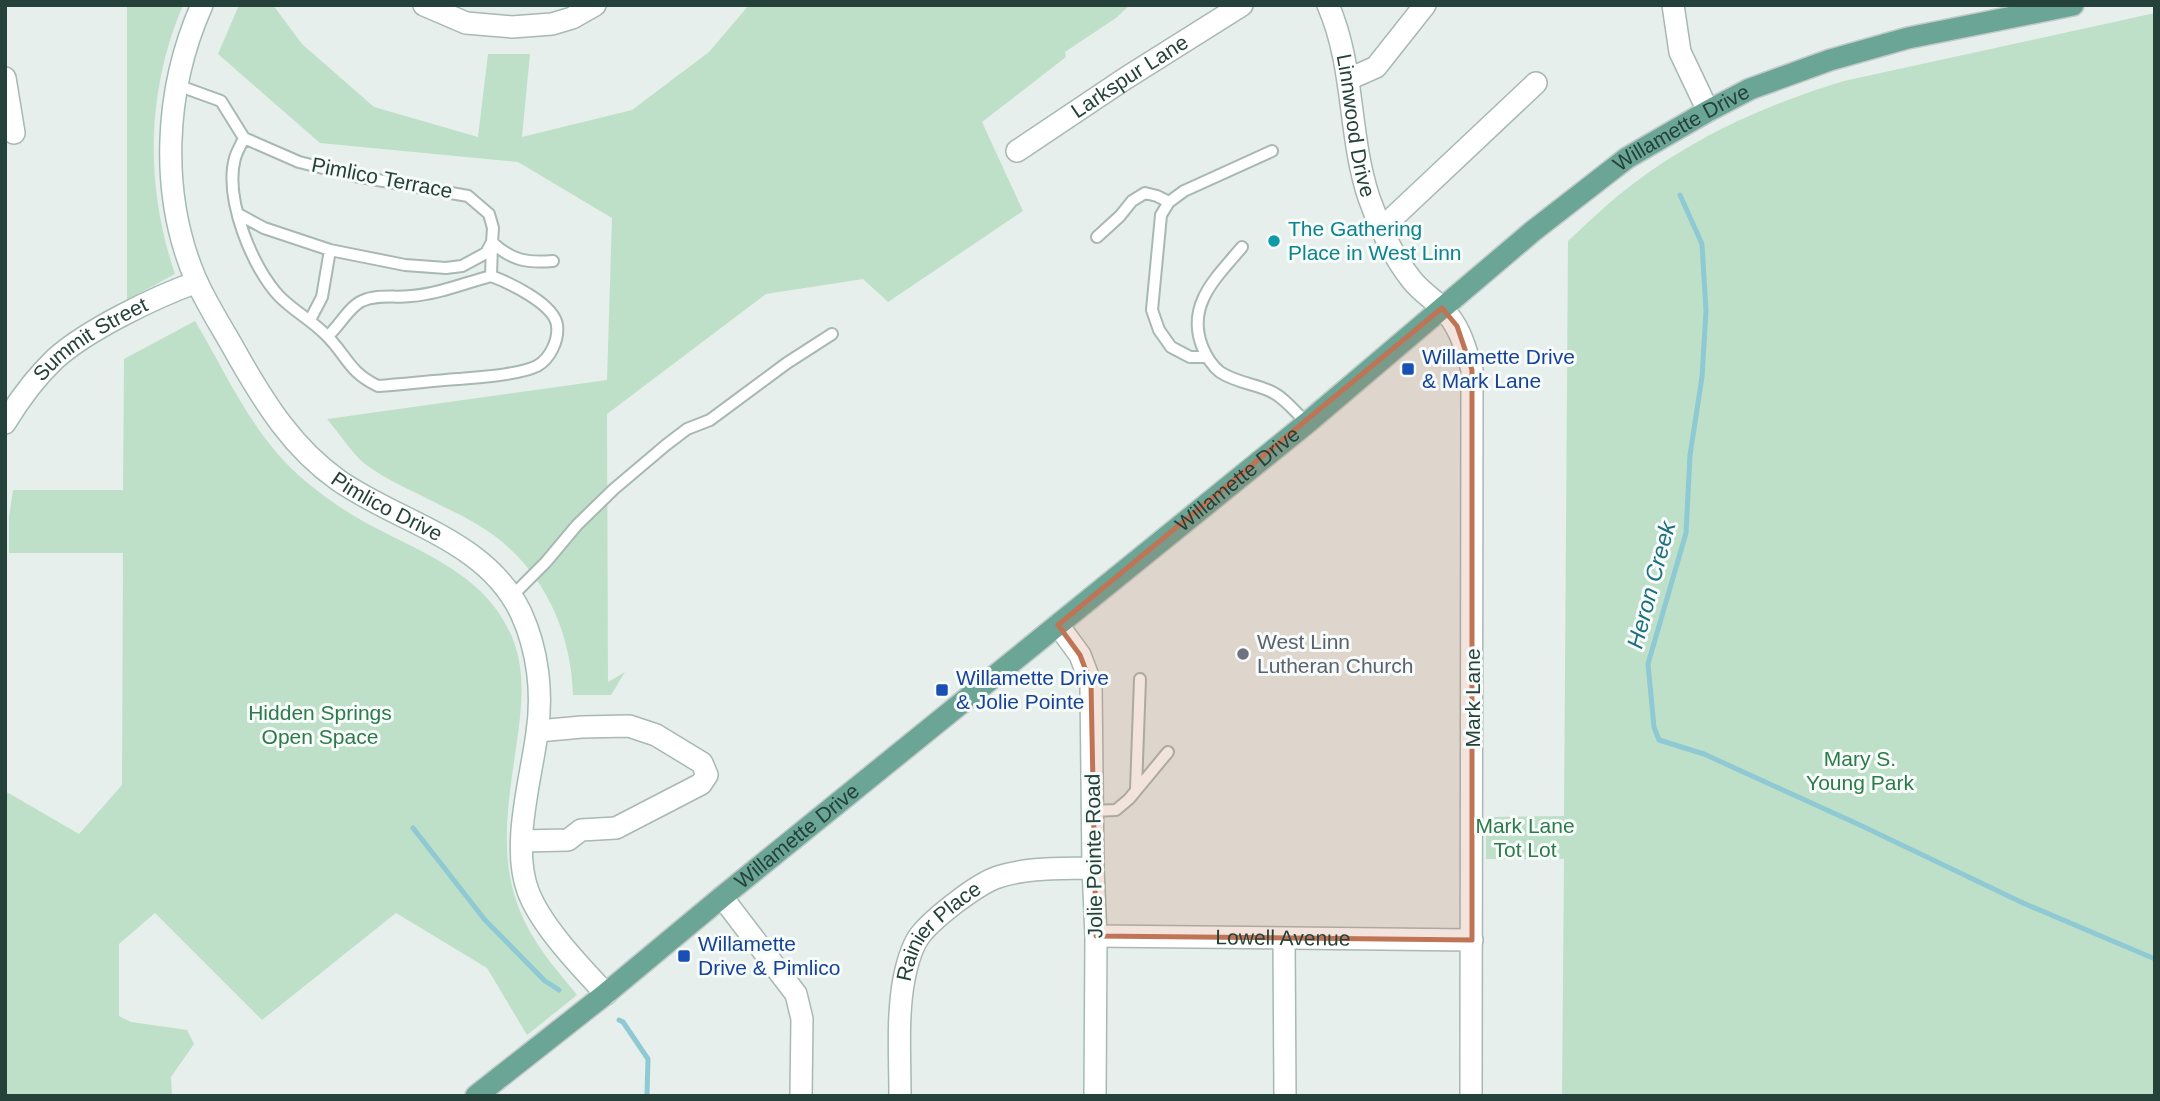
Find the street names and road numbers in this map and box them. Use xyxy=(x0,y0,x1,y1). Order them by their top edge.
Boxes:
street label: Larkspur Lane xyxy=(1067,30,1192,122)
street label: Linnwood Drive xyxy=(1332,52,1380,200)
street label: Willamette Drive xyxy=(1608,80,1753,176)
street label: Pimlico Terrace xyxy=(310,153,455,202)
street label: Summit Street xyxy=(28,292,151,385)
street label: Willamette Drive xyxy=(1171,422,1304,536)
street label: Pimlico Drive xyxy=(327,467,447,545)
street label: Mark Lane xyxy=(1461,648,1484,748)
street label: Jolie Pointe Road xyxy=(1081,774,1106,939)
street label: Willamette Drive xyxy=(730,779,863,893)
street label: Rainier Place xyxy=(892,877,985,983)
street label: Lowell Avenue xyxy=(1215,925,1351,950)

